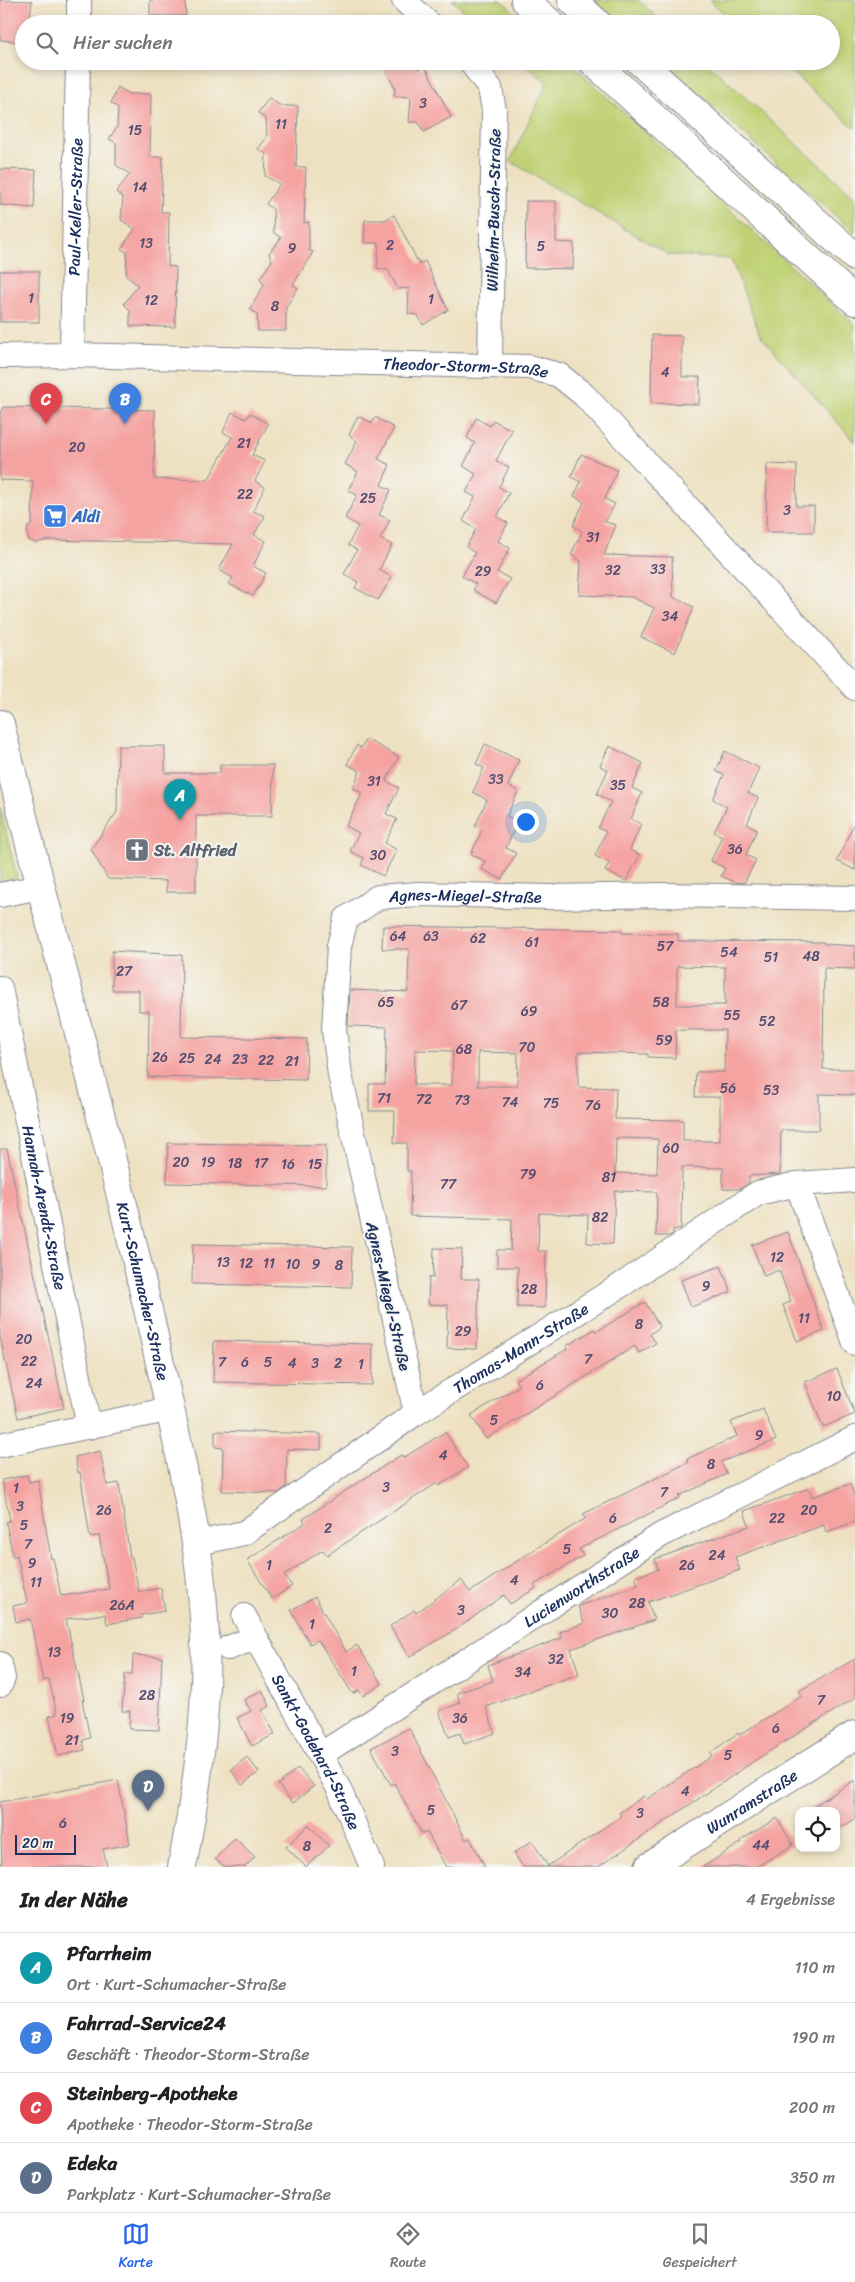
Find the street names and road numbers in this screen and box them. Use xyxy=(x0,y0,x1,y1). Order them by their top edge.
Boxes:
street label: Wilhelm-Busch-Straße xyxy=(478,128,509,292)
street label: Paul-Keller-Straße xyxy=(60,138,91,276)
street label: Theodor-Storm-Straße xyxy=(382,349,552,387)
street label: Agnes-Miegel-Straße xyxy=(387,880,542,912)
street label: Hannah-Arendt-Straße xyxy=(13,1123,75,1293)
street label: Kurt-Schumacher-Straße xyxy=(108,1199,177,1384)
street label: Agnes-Miegel-Straße xyxy=(357,1217,420,1374)
street label: Thomas-Mann-Straße xyxy=(447,1295,595,1402)
street label: Lucienworthstraße xyxy=(517,1538,646,1635)
street label: Sankt-Godehard-Straße xyxy=(263,1668,369,1835)
street label: Wunramstraße xyxy=(700,1761,804,1842)

